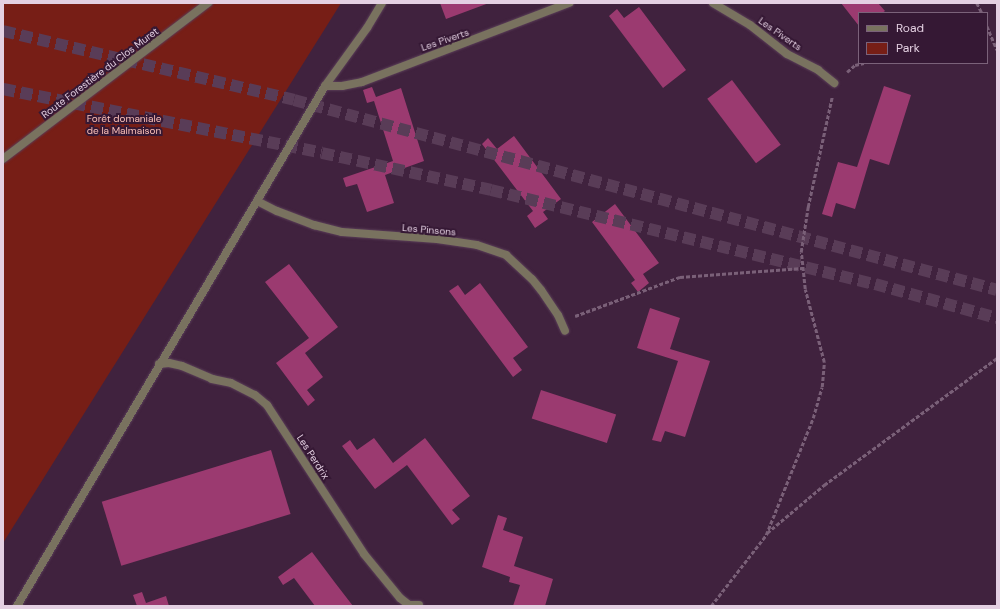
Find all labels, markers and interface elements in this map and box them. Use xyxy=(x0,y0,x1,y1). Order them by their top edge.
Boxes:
legend xyxy=(858,12,988,64)
street label: Les Piverts xyxy=(756,15,804,53)
text: Road xyxy=(896,20,924,36)
street label: Route Forestière du Clos Muret xyxy=(39,25,161,121)
street label: Les Piverts xyxy=(419,26,471,54)
text: Park xyxy=(896,40,920,56)
park label: Forêt domaniale de la Malmaison xyxy=(87,112,161,136)
street label: Les Pinsons xyxy=(402,222,456,238)
street label: Les Perdrix xyxy=(294,433,332,481)

